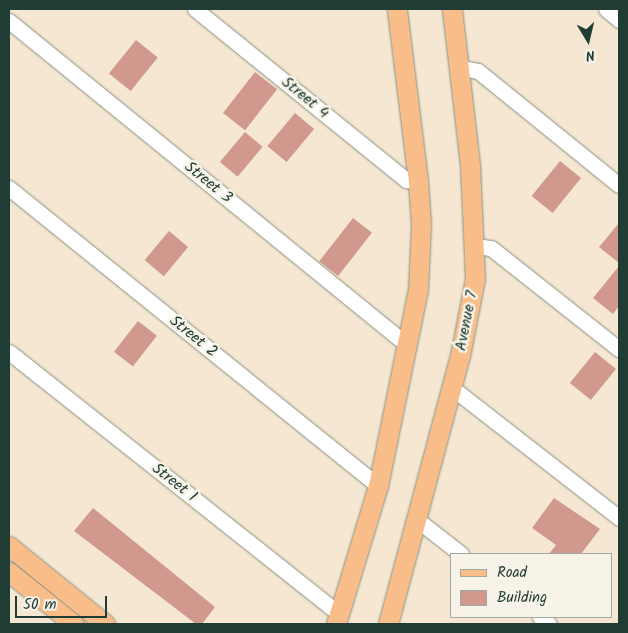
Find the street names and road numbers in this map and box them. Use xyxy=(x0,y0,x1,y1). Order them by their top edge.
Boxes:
street label: Street 4 xyxy=(277,73,333,123)
street label: Street 3 xyxy=(180,158,236,208)
street label: Avenue 7 xyxy=(452,289,482,353)
street label: Street 2 xyxy=(165,312,221,362)
street label: Street 1 xyxy=(148,459,200,507)

